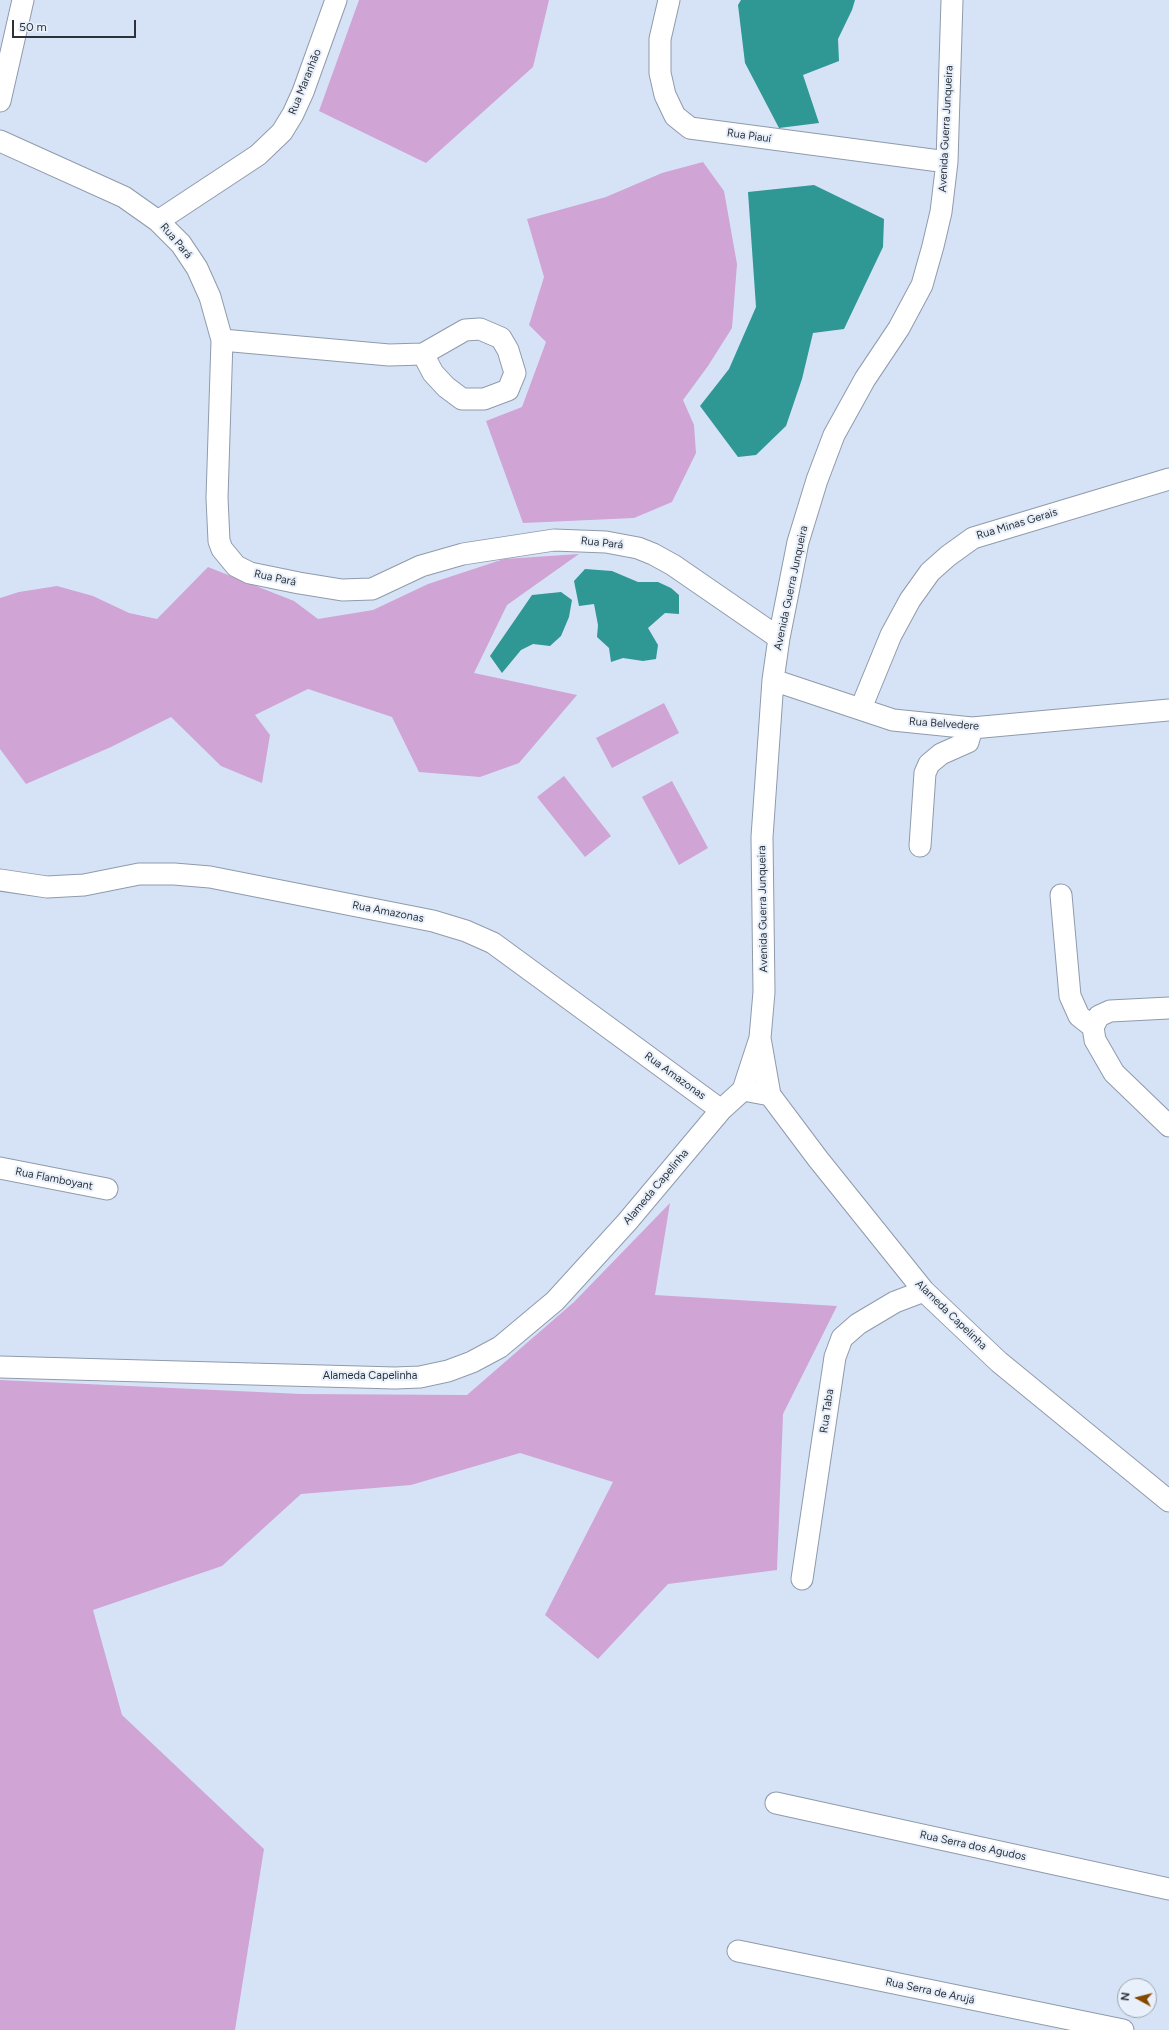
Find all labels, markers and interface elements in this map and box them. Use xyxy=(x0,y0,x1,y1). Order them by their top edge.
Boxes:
scale bar xyxy=(14,12,138,38)
text: 50 m xyxy=(19,20,47,34)
street label: Rua Maranhão xyxy=(286,47,324,117)
street label: Avenida Guerra Junqueira xyxy=(936,65,956,193)
street label: Rua Piauí xyxy=(726,126,772,146)
street label: Rua Pará xyxy=(157,221,195,261)
street label: Rua Minas Gerais xyxy=(975,505,1059,543)
street label: Avenida Guerra Junqueira xyxy=(771,525,811,651)
street label: Rua Pará xyxy=(580,534,624,552)
street label: Rua Pará xyxy=(253,567,297,589)
street label: Rua Belvedere xyxy=(908,715,980,733)
street label: Avenida Guerra Junqueira xyxy=(755,845,771,973)
street label: Rua Amazonas xyxy=(351,899,425,925)
street label: Rua Amazonas xyxy=(642,1049,708,1103)
street label: Alameda Capelinha xyxy=(621,1147,691,1227)
street label: Rua Flamboyant xyxy=(14,1165,94,1193)
street label: Alameda Capelinha xyxy=(912,1277,990,1353)
street label: Alameda Capelinha xyxy=(323,1369,417,1383)
street label: Rua Taba xyxy=(817,1388,837,1434)
street label: Rua Serra dos Agudos xyxy=(919,1828,1027,1864)
street label: Rua Serra de Arujá xyxy=(884,1975,976,2007)
north arrow xyxy=(1117,1978,1157,2018)
text: N xyxy=(1119,1992,1133,2002)

